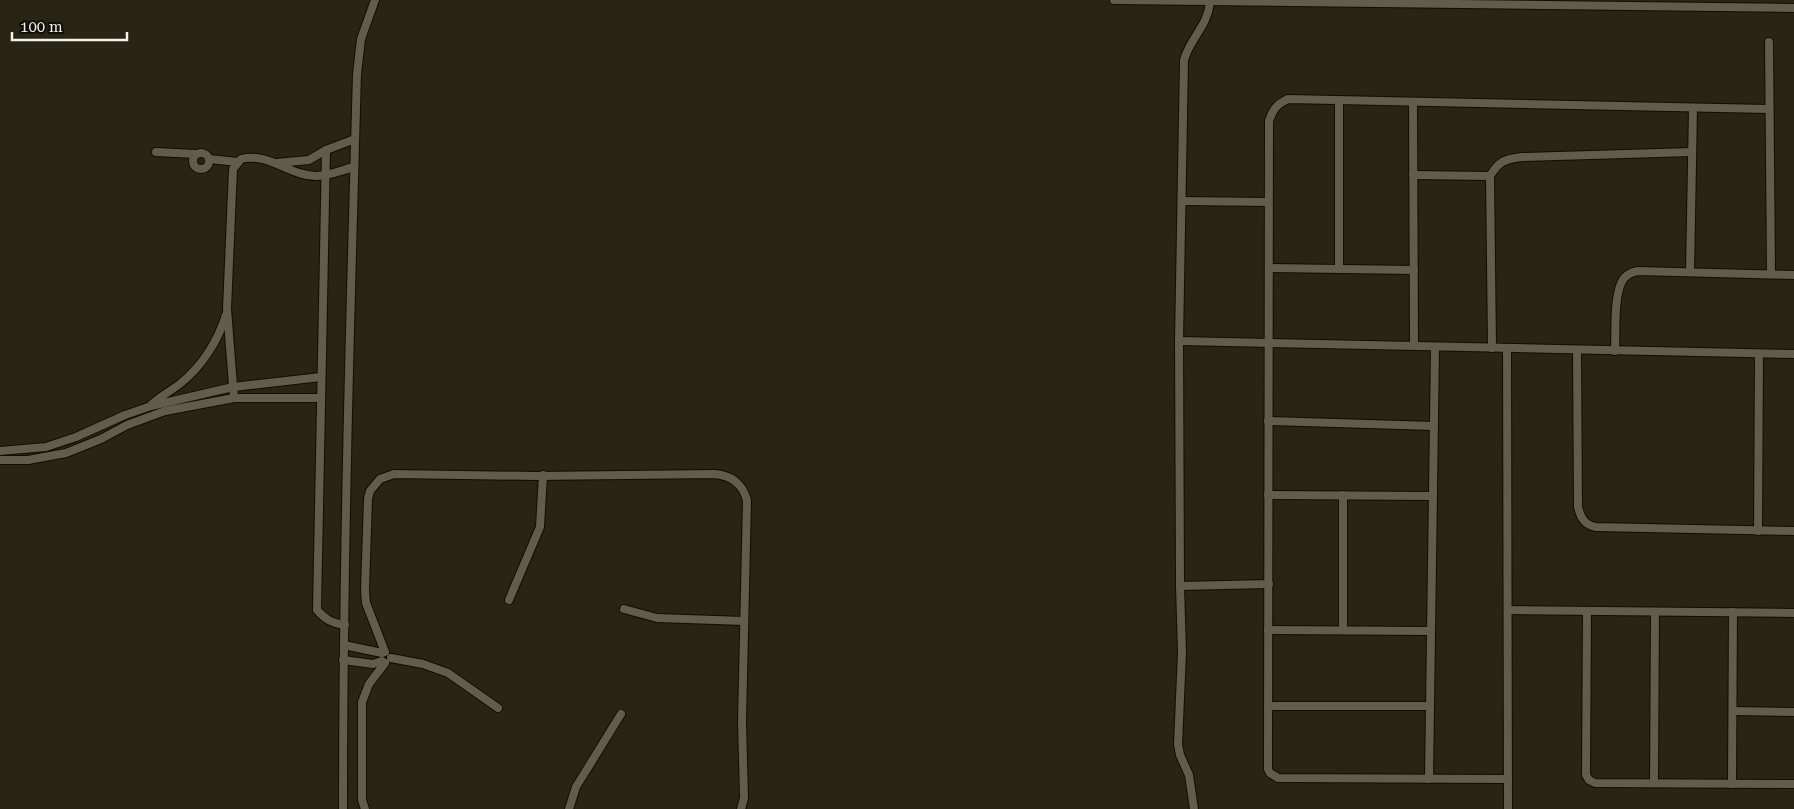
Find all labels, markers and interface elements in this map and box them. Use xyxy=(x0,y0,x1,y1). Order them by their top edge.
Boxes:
scale bar xyxy=(12,10,128,42)
text: 100 m xyxy=(20,18,63,36)

